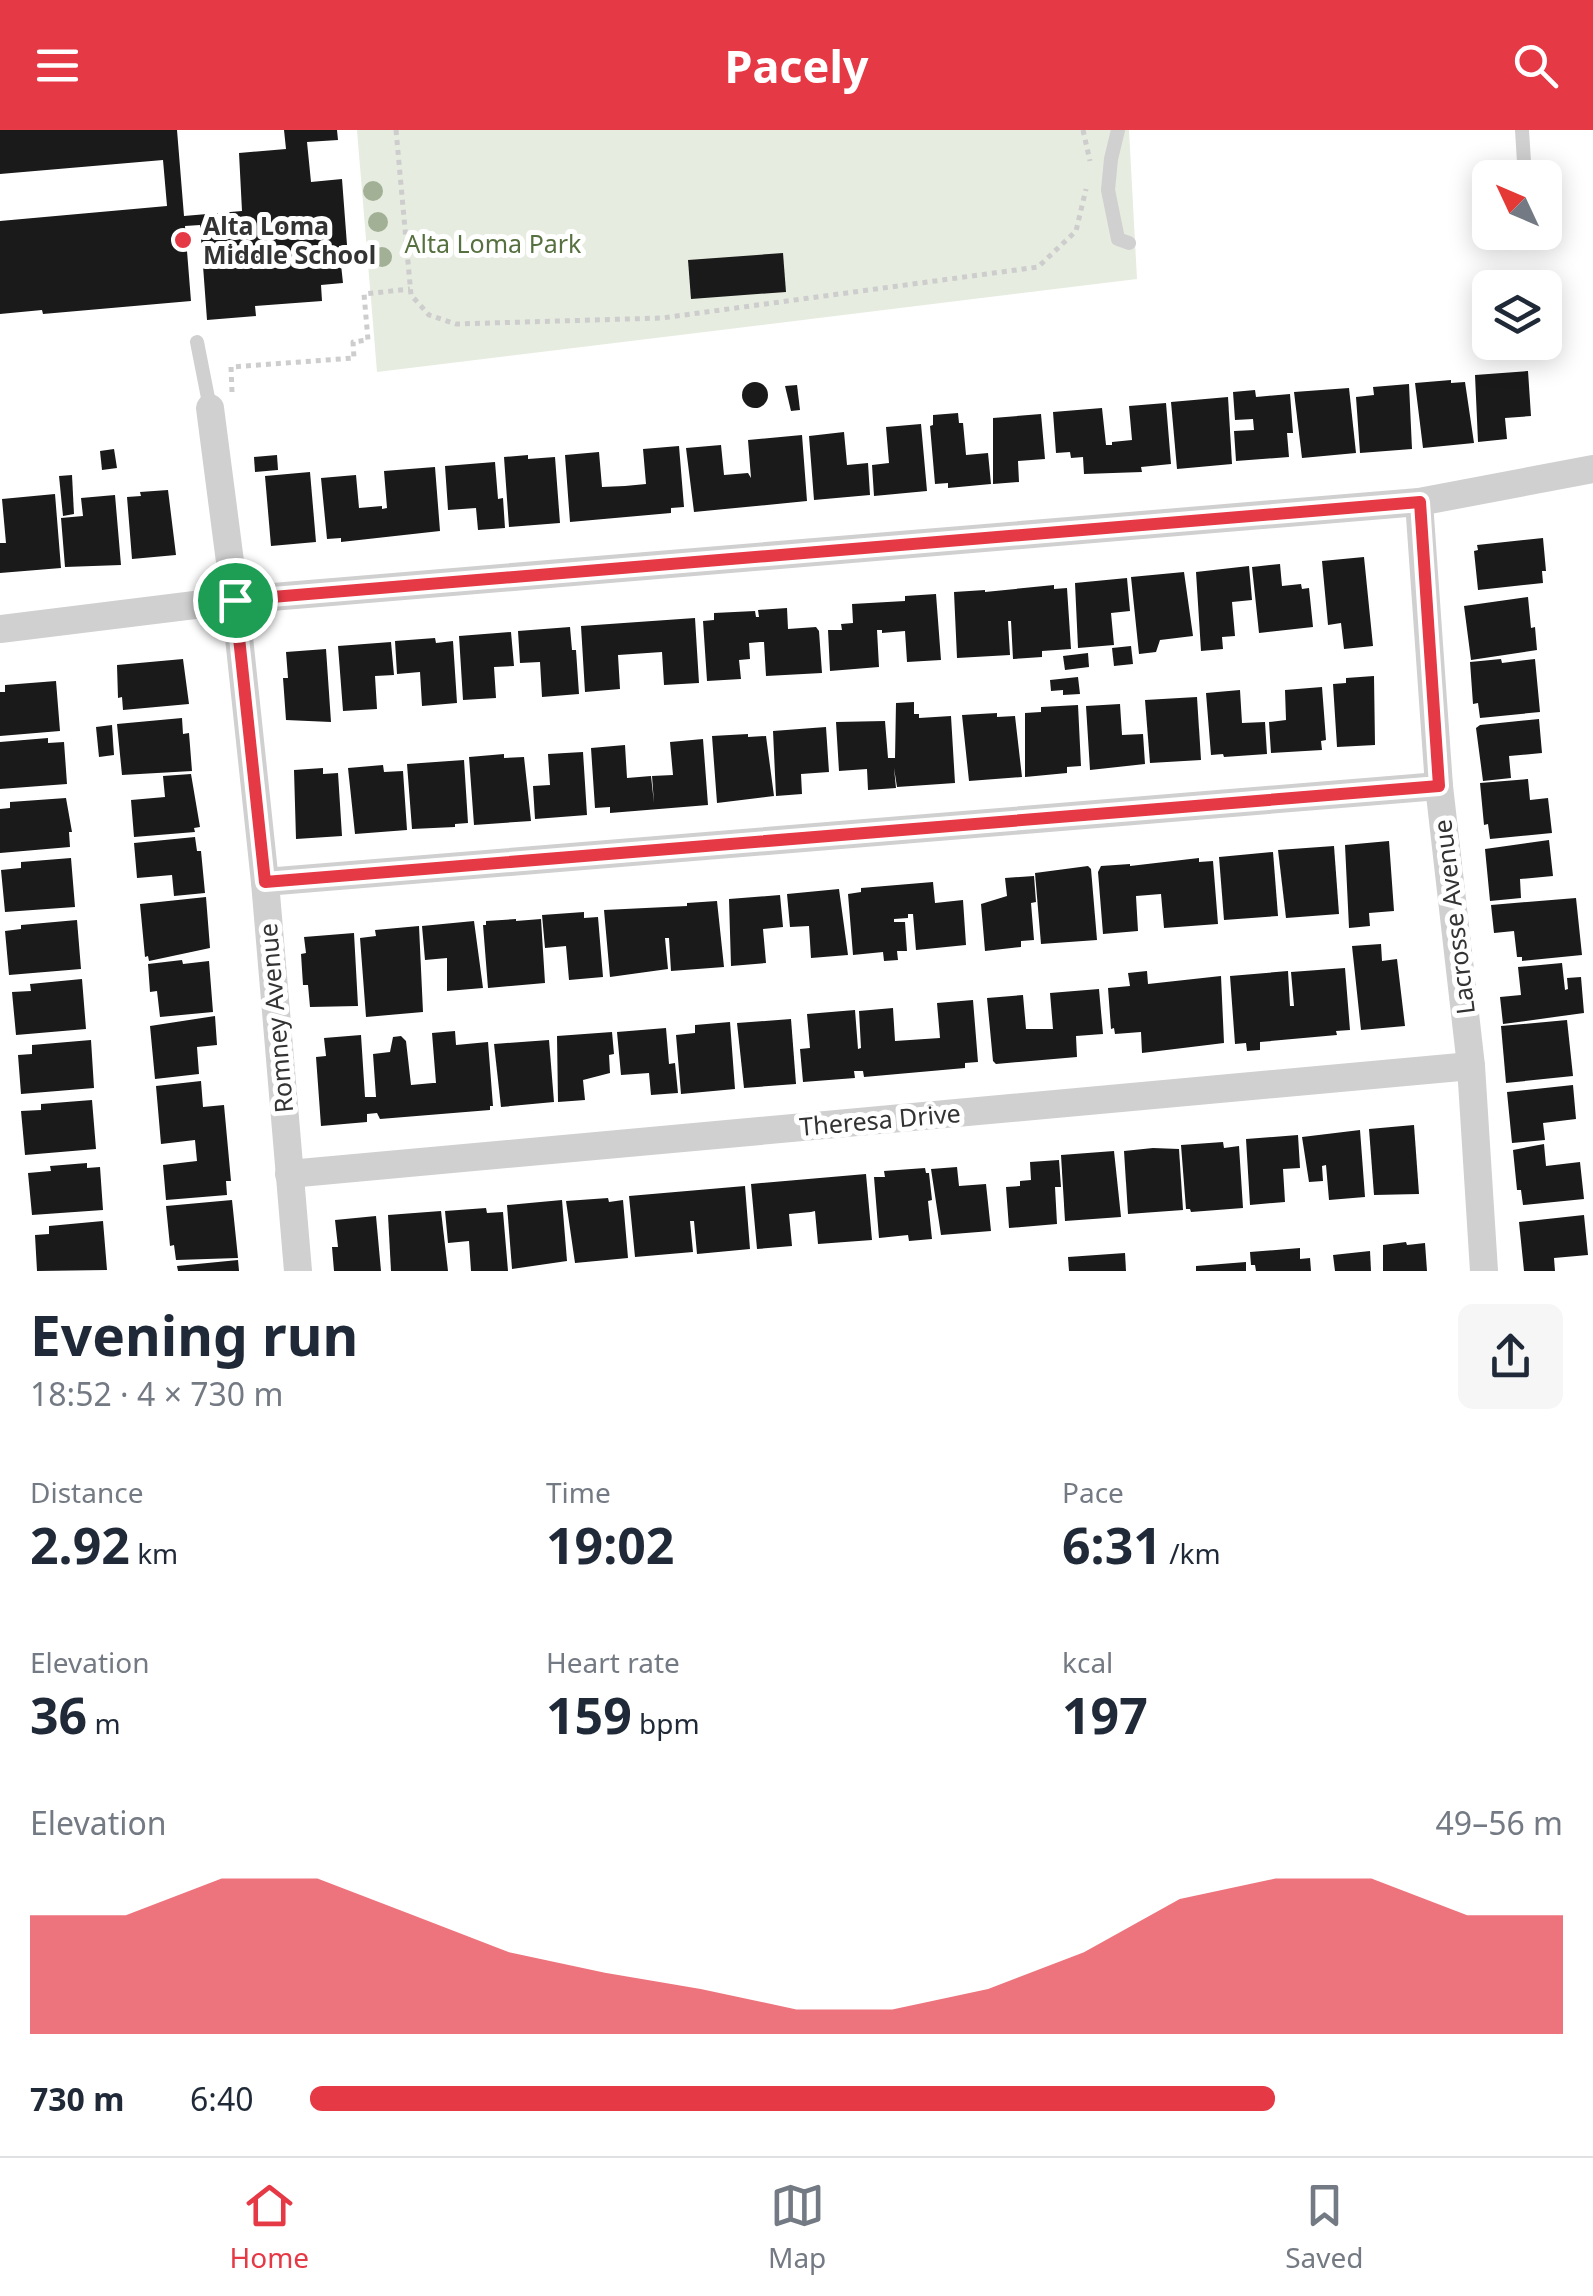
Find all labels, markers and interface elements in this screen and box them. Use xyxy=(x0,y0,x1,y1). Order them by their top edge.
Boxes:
text: Pacely xyxy=(724,35,869,96)
icon: menu xyxy=(30,38,85,93)
icon: search xyxy=(1508,38,1563,93)
north arrow xyxy=(1472,160,1562,250)
map controls xyxy=(1472,160,1562,360)
place label: Alta Loma Middle School xyxy=(203,208,376,271)
park label: Alta Loma Park xyxy=(405,226,582,260)
marker: Alta Loma Middle School xyxy=(172,229,194,251)
button: layers xyxy=(1472,270,1562,360)
pin xyxy=(193,558,278,643)
icon: arrive xyxy=(208,573,263,628)
street label: Lacrosse Avenue xyxy=(1424,818,1482,1017)
street label: Romney Avenue xyxy=(250,922,300,1114)
street label: Theresa Drive xyxy=(798,1095,962,1143)
text: Evening run xyxy=(30,1297,358,1372)
button: share xyxy=(1458,1304,1563,1409)
text: 18:52 · 4 × 730 m xyxy=(30,1372,283,1415)
text: Distance xyxy=(30,1473,143,1511)
text: Time xyxy=(546,1473,611,1511)
text: Pace xyxy=(1062,1473,1124,1511)
text: 2.92 xyxy=(30,1511,130,1579)
text: 19:02 xyxy=(546,1511,674,1579)
text: 6:31 xyxy=(1062,1511,1162,1579)
text: km xyxy=(130,1534,178,1572)
text: /km xyxy=(1162,1534,1221,1572)
text: Elevation xyxy=(30,1643,150,1681)
text: Heart rate xyxy=(546,1643,680,1681)
text: kcal xyxy=(1062,1643,1113,1681)
text: 36 xyxy=(30,1681,87,1749)
text: 159 xyxy=(546,1681,632,1749)
text: 197 xyxy=(1062,1681,1148,1749)
text: m xyxy=(87,1704,121,1742)
text: bpm xyxy=(632,1704,700,1742)
text: Elevation xyxy=(30,1801,167,1844)
text: 49–56 m xyxy=(1436,1801,1563,1844)
text: 730 m xyxy=(30,2077,124,2120)
text: 6:40 xyxy=(190,2077,254,2120)
tab: Home xyxy=(229,2178,309,2276)
tab: Map xyxy=(768,2178,826,2276)
tab: Saved xyxy=(1285,2178,1364,2276)

